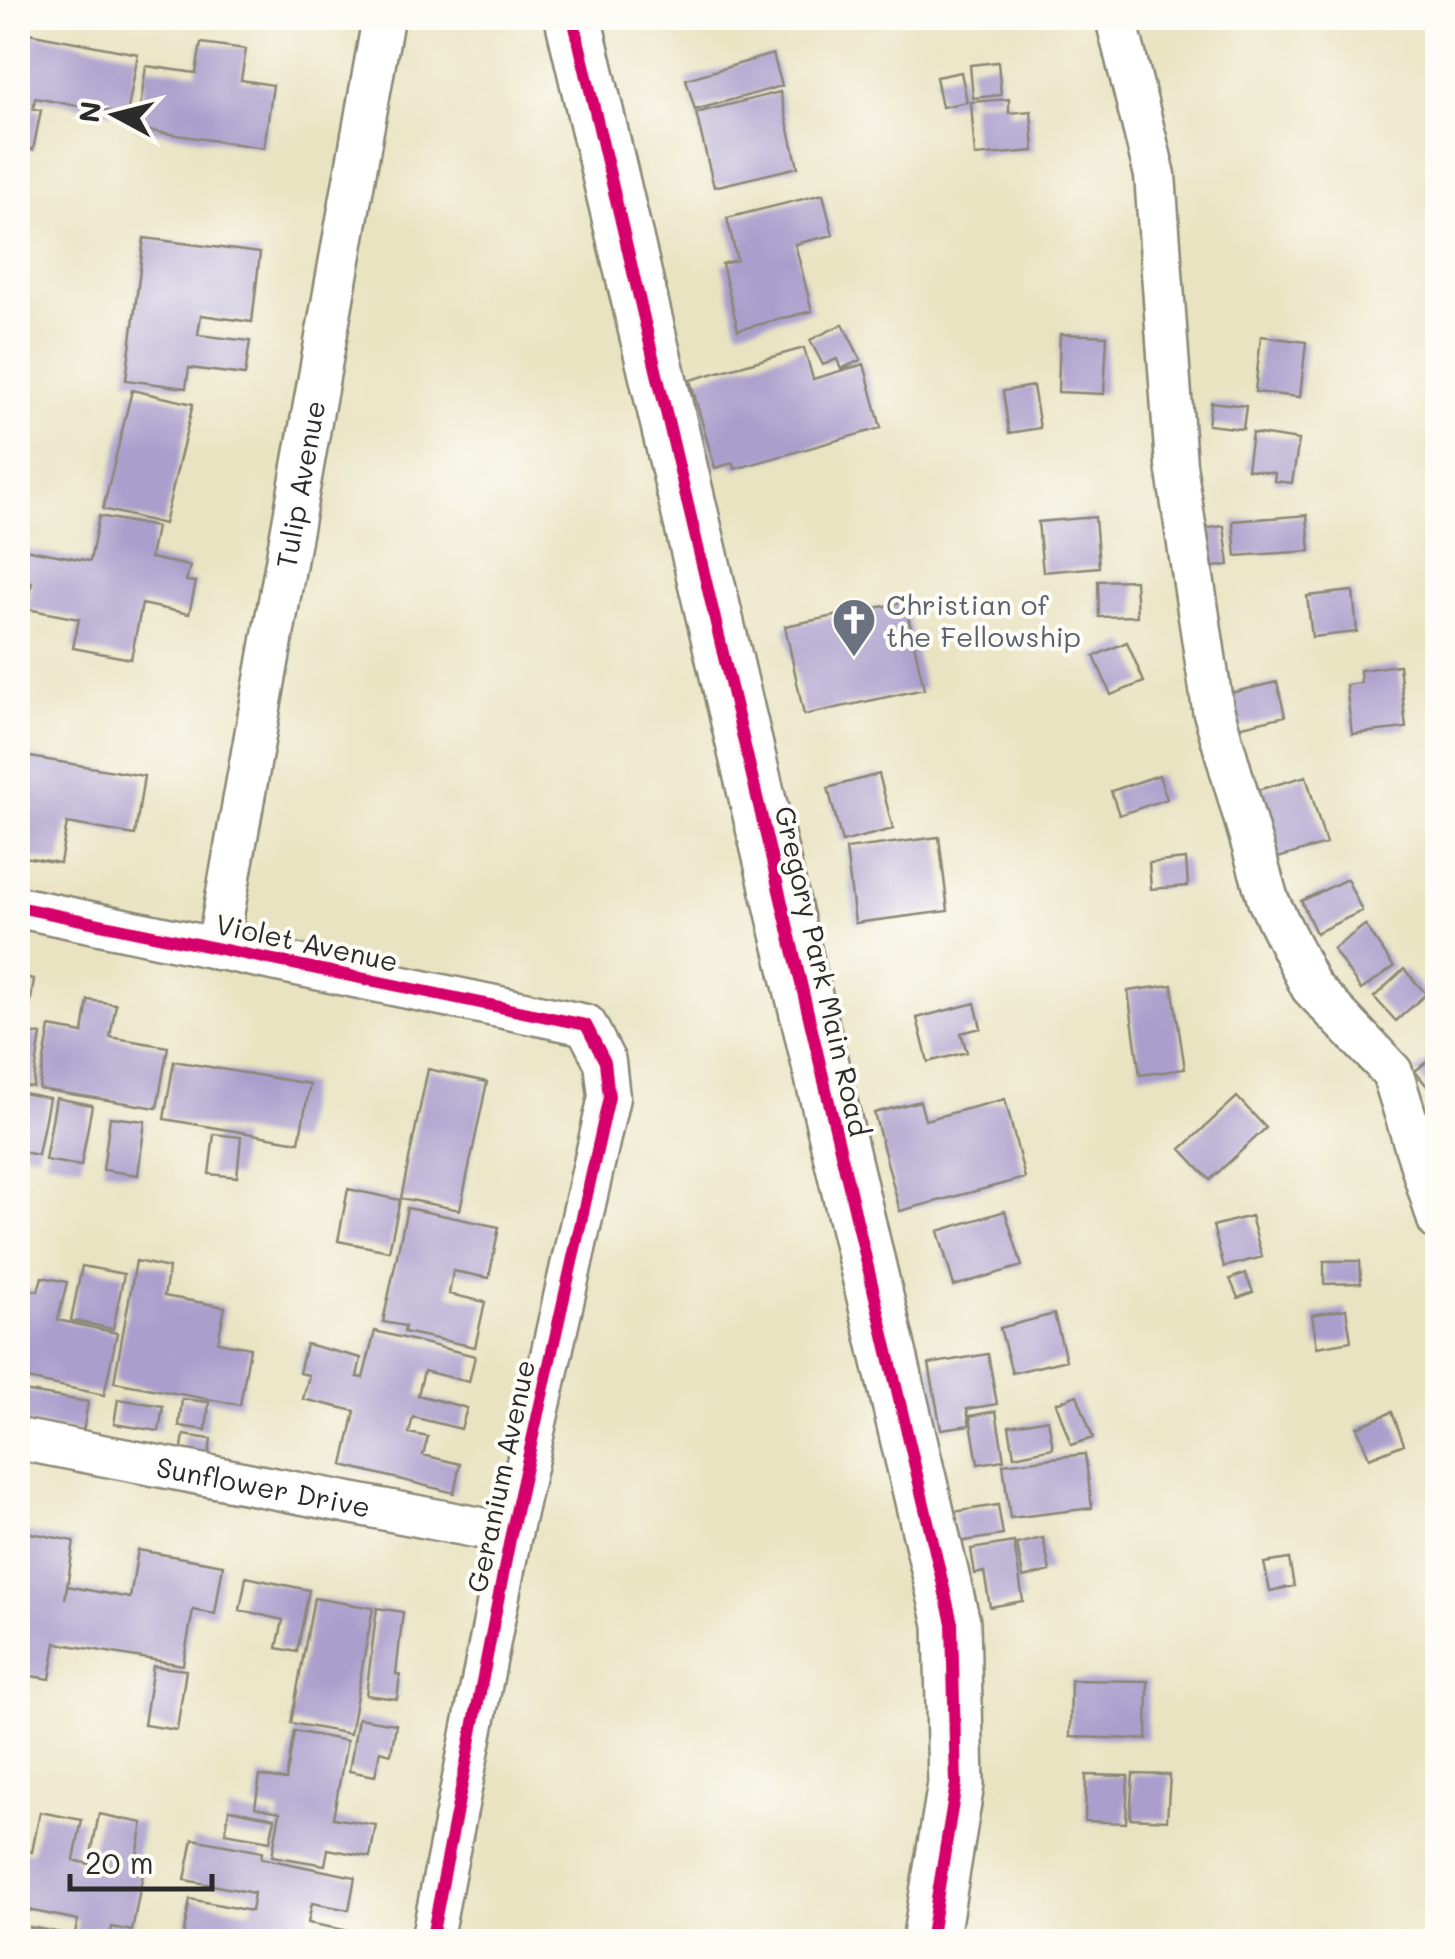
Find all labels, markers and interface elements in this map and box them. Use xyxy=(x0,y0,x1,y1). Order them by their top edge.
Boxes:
north arrow xyxy=(65,65,165,165)
text: N xyxy=(70,99,108,125)
street label: Tulip Avenue xyxy=(267,398,332,571)
place label: Christian of the Fellowship xyxy=(886,586,1081,654)
church icon: Christian of the Fellowship xyxy=(831,597,877,658)
street label: Gregory Park Main Road xyxy=(767,802,879,1140)
street label: Violet Avenue xyxy=(212,905,402,979)
street label: Geranium Avenue xyxy=(458,1356,542,1596)
street label: Sunflower Drive xyxy=(153,1448,374,1525)
scale bar xyxy=(70,1829,212,1891)
text: 20 m xyxy=(85,1842,154,1882)

